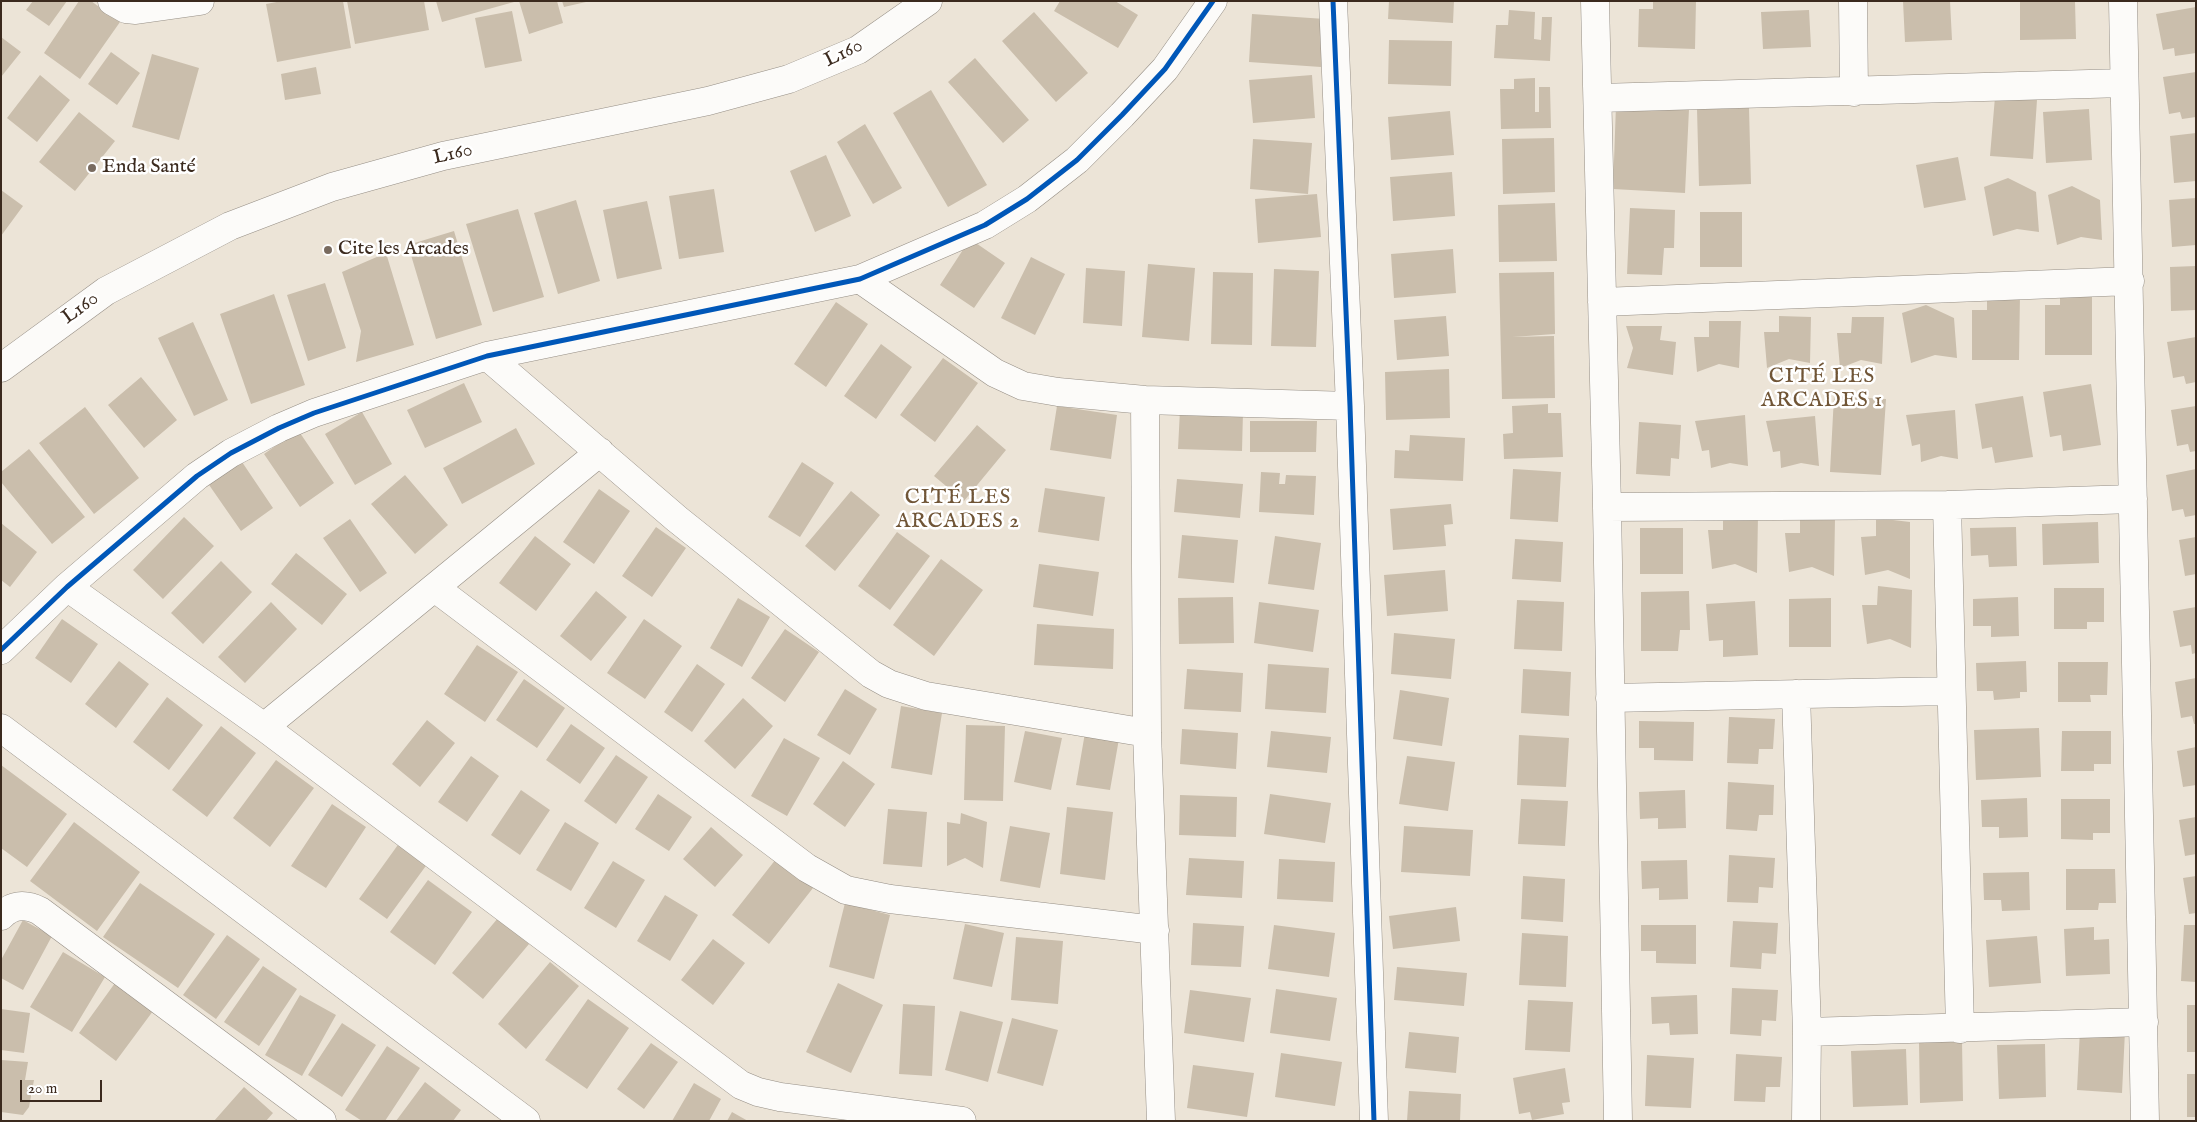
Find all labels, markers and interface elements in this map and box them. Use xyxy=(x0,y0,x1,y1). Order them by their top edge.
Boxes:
street label: L160 xyxy=(821,34,867,74)
street label: L160 xyxy=(431,139,475,171)
place label: Enda Santé xyxy=(102,156,196,180)
marker: Enda Santé xyxy=(86,162,98,174)
place label: Cite les Arcades xyxy=(338,238,469,262)
marker: Cite les Arcades xyxy=(322,244,334,256)
street label: L160 xyxy=(58,288,104,330)
district label: CITÉ LES ARCADES 1 xyxy=(1760,365,1884,415)
district label: CITÉ LES ARCADES 2 xyxy=(895,486,1021,536)
scale bar xyxy=(22,1070,105,1102)
text: 20 m xyxy=(28,1079,57,1098)

